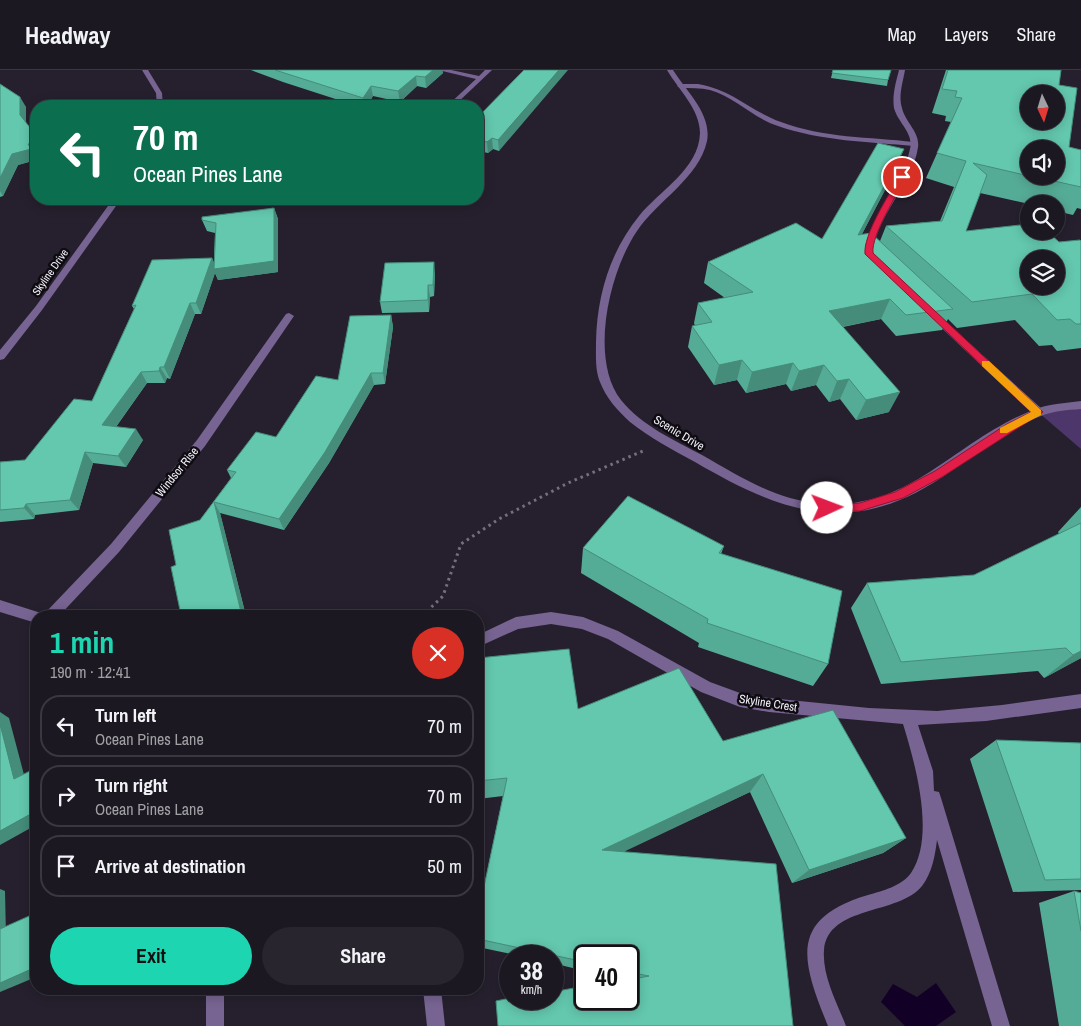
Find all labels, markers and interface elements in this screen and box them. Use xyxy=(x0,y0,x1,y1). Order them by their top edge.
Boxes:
text: Headway xyxy=(25,19,110,51)
text: Map xyxy=(888,22,916,47)
text: Layers xyxy=(944,22,989,47)
text: Share xyxy=(1017,22,1056,47)
north arrow xyxy=(1020,85,1065,130)
map controls xyxy=(1020,85,1065,295)
text: 70 m xyxy=(133,114,198,161)
icon: left xyxy=(50,120,115,185)
button: sound xyxy=(1020,140,1065,185)
pin xyxy=(881,156,923,198)
text: Ocean Pines Lane xyxy=(133,159,282,189)
icon: arrive xyxy=(888,163,916,191)
button: search xyxy=(1020,195,1065,240)
street label: Skyline Drive xyxy=(29,246,71,298)
button: layers xyxy=(1020,250,1065,295)
street label: Scenic Drive xyxy=(651,412,707,454)
street label: Windsor Rise xyxy=(152,444,202,500)
position arrow xyxy=(800,481,852,533)
text: 1 min xyxy=(50,622,114,662)
button: close xyxy=(412,627,464,679)
text: 190 m · 12:41 xyxy=(50,661,130,683)
street label: Skyline Crest xyxy=(738,691,798,716)
text: Turn left xyxy=(95,702,156,728)
icon: left xyxy=(52,712,80,740)
text: 70 m xyxy=(427,713,462,739)
text: Ocean Pines Lane xyxy=(95,728,204,750)
text: Turn right xyxy=(95,772,167,798)
icon: right xyxy=(52,782,80,810)
text: 70 m xyxy=(427,783,462,809)
text: Ocean Pines Lane xyxy=(95,798,204,820)
icon: arrive xyxy=(52,852,80,880)
text: Arrive at destination xyxy=(95,853,246,879)
text: 50 m xyxy=(427,853,462,879)
button: Exit xyxy=(50,927,252,985)
button: Share xyxy=(262,927,464,985)
speed limit sign: 40 xyxy=(574,945,639,1010)
text: 38 xyxy=(520,954,543,988)
text: km/h xyxy=(521,982,542,998)

